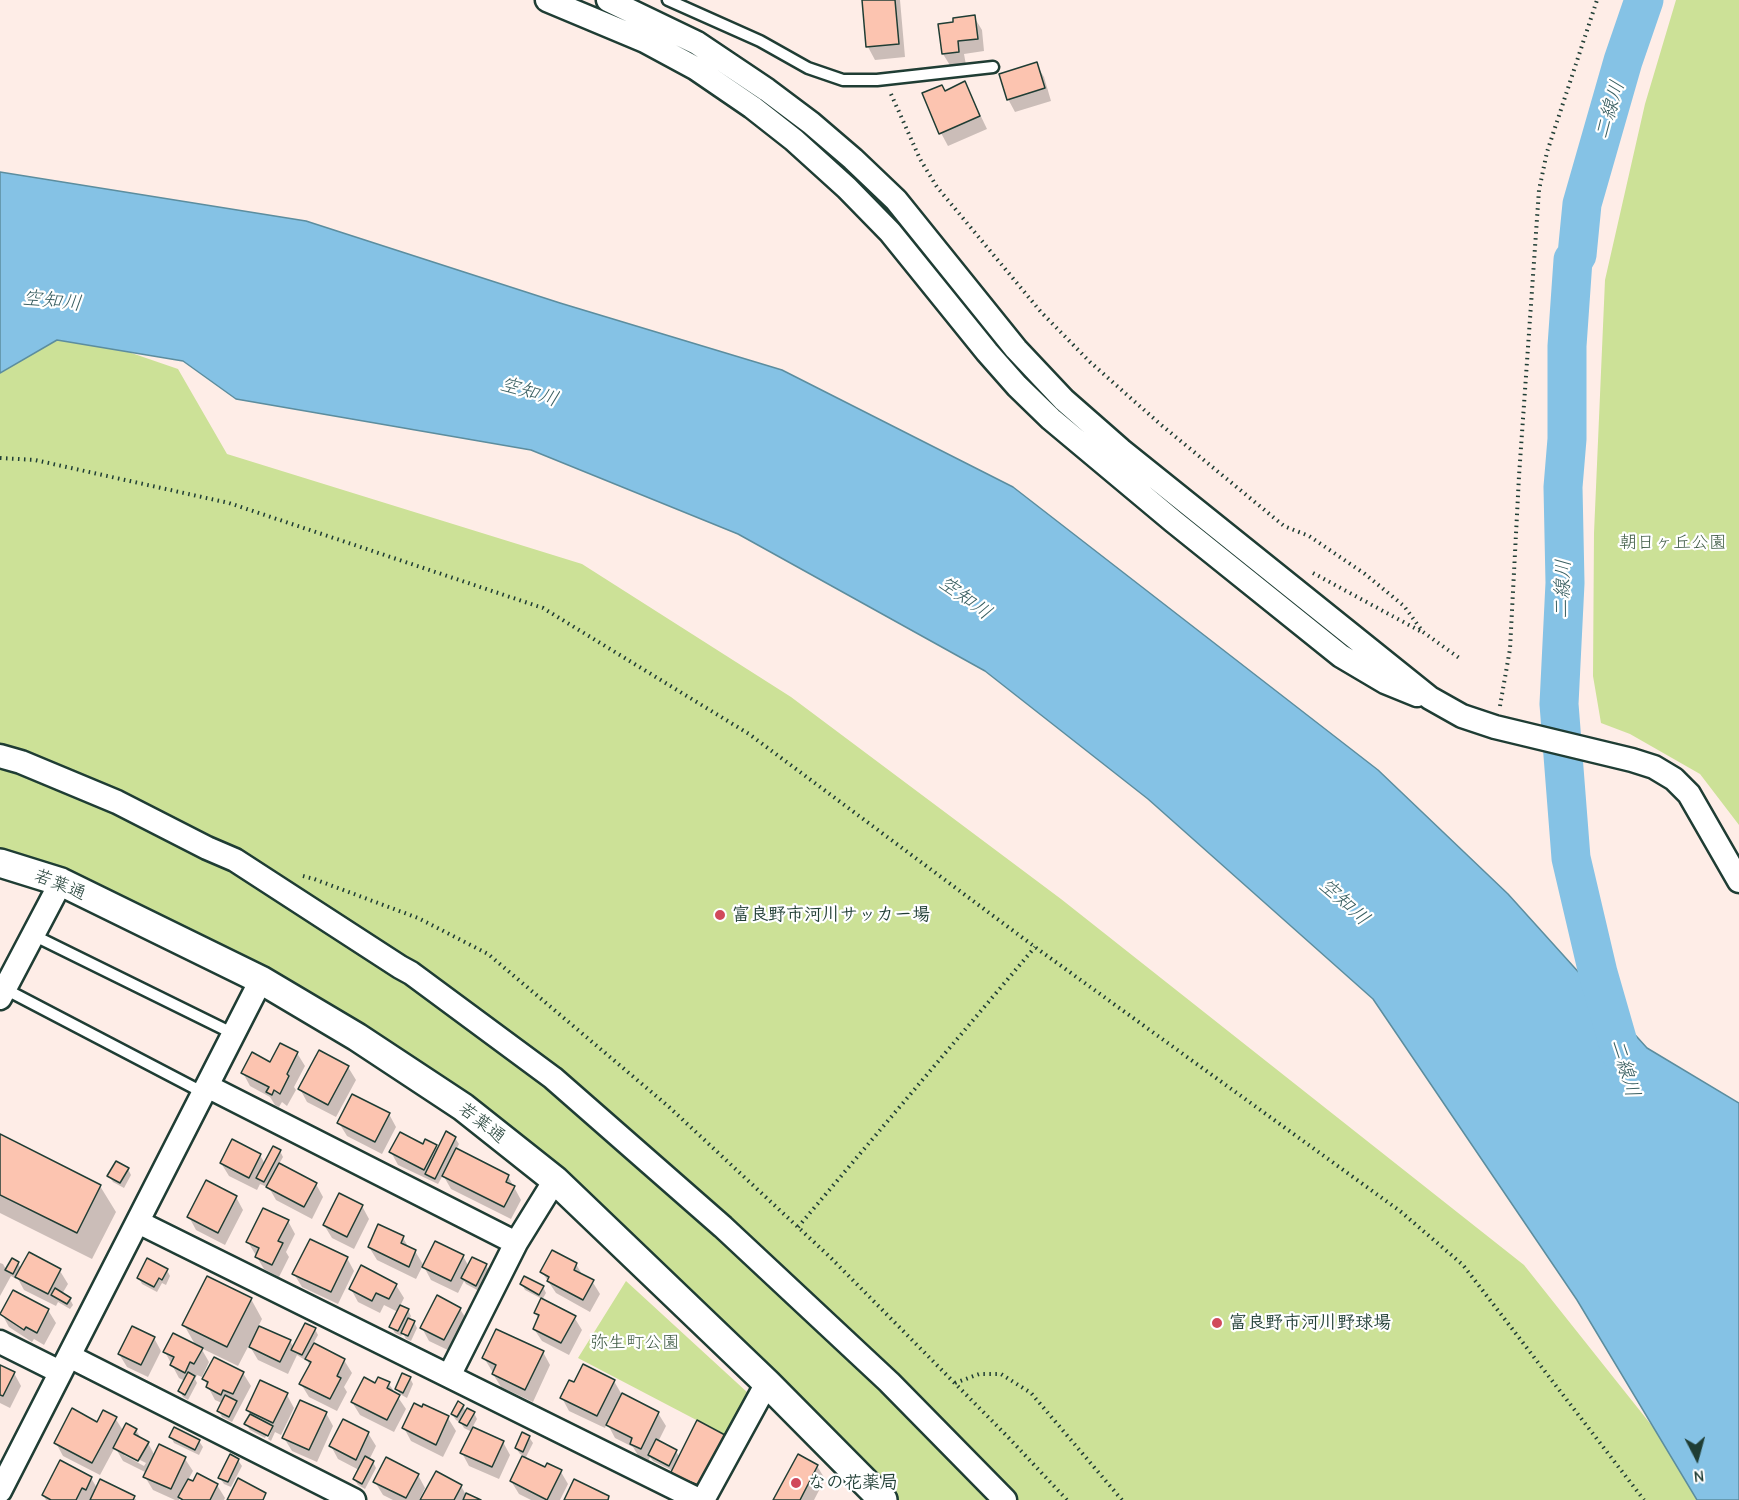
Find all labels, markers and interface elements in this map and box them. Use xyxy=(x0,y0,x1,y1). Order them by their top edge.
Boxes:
water label: 二線川 xyxy=(1590,78,1630,142)
water label: 空知川 xyxy=(21,286,83,316)
water label: 空知川 xyxy=(497,372,561,412)
park label: 朝日ヶ丘公園 xyxy=(1619,532,1727,554)
water label: 二線川 xyxy=(1550,559,1576,619)
water label: 空知川 xyxy=(934,571,996,625)
street label: 若葉通 xyxy=(31,865,89,905)
water label: 空知川 xyxy=(1314,873,1374,931)
place label: 富良野市河川サッカー場 xyxy=(732,904,930,926)
marker: 富良野市河川サッカー場 xyxy=(713,908,727,922)
water label: 二線川 xyxy=(1605,1036,1645,1100)
street label: 若葉通 xyxy=(454,1098,510,1148)
place label: 富良野市河川野球場 xyxy=(1229,1312,1391,1334)
marker: 富良野市河川野球場 xyxy=(1210,1316,1224,1330)
park label: 弥生町公園 xyxy=(590,1332,680,1354)
north arrow xyxy=(1667,1428,1727,1488)
text: N xyxy=(1693,1466,1705,1485)
place label: なの花薬局 xyxy=(808,1472,898,1494)
marker: なの花薬局 xyxy=(789,1476,803,1490)

